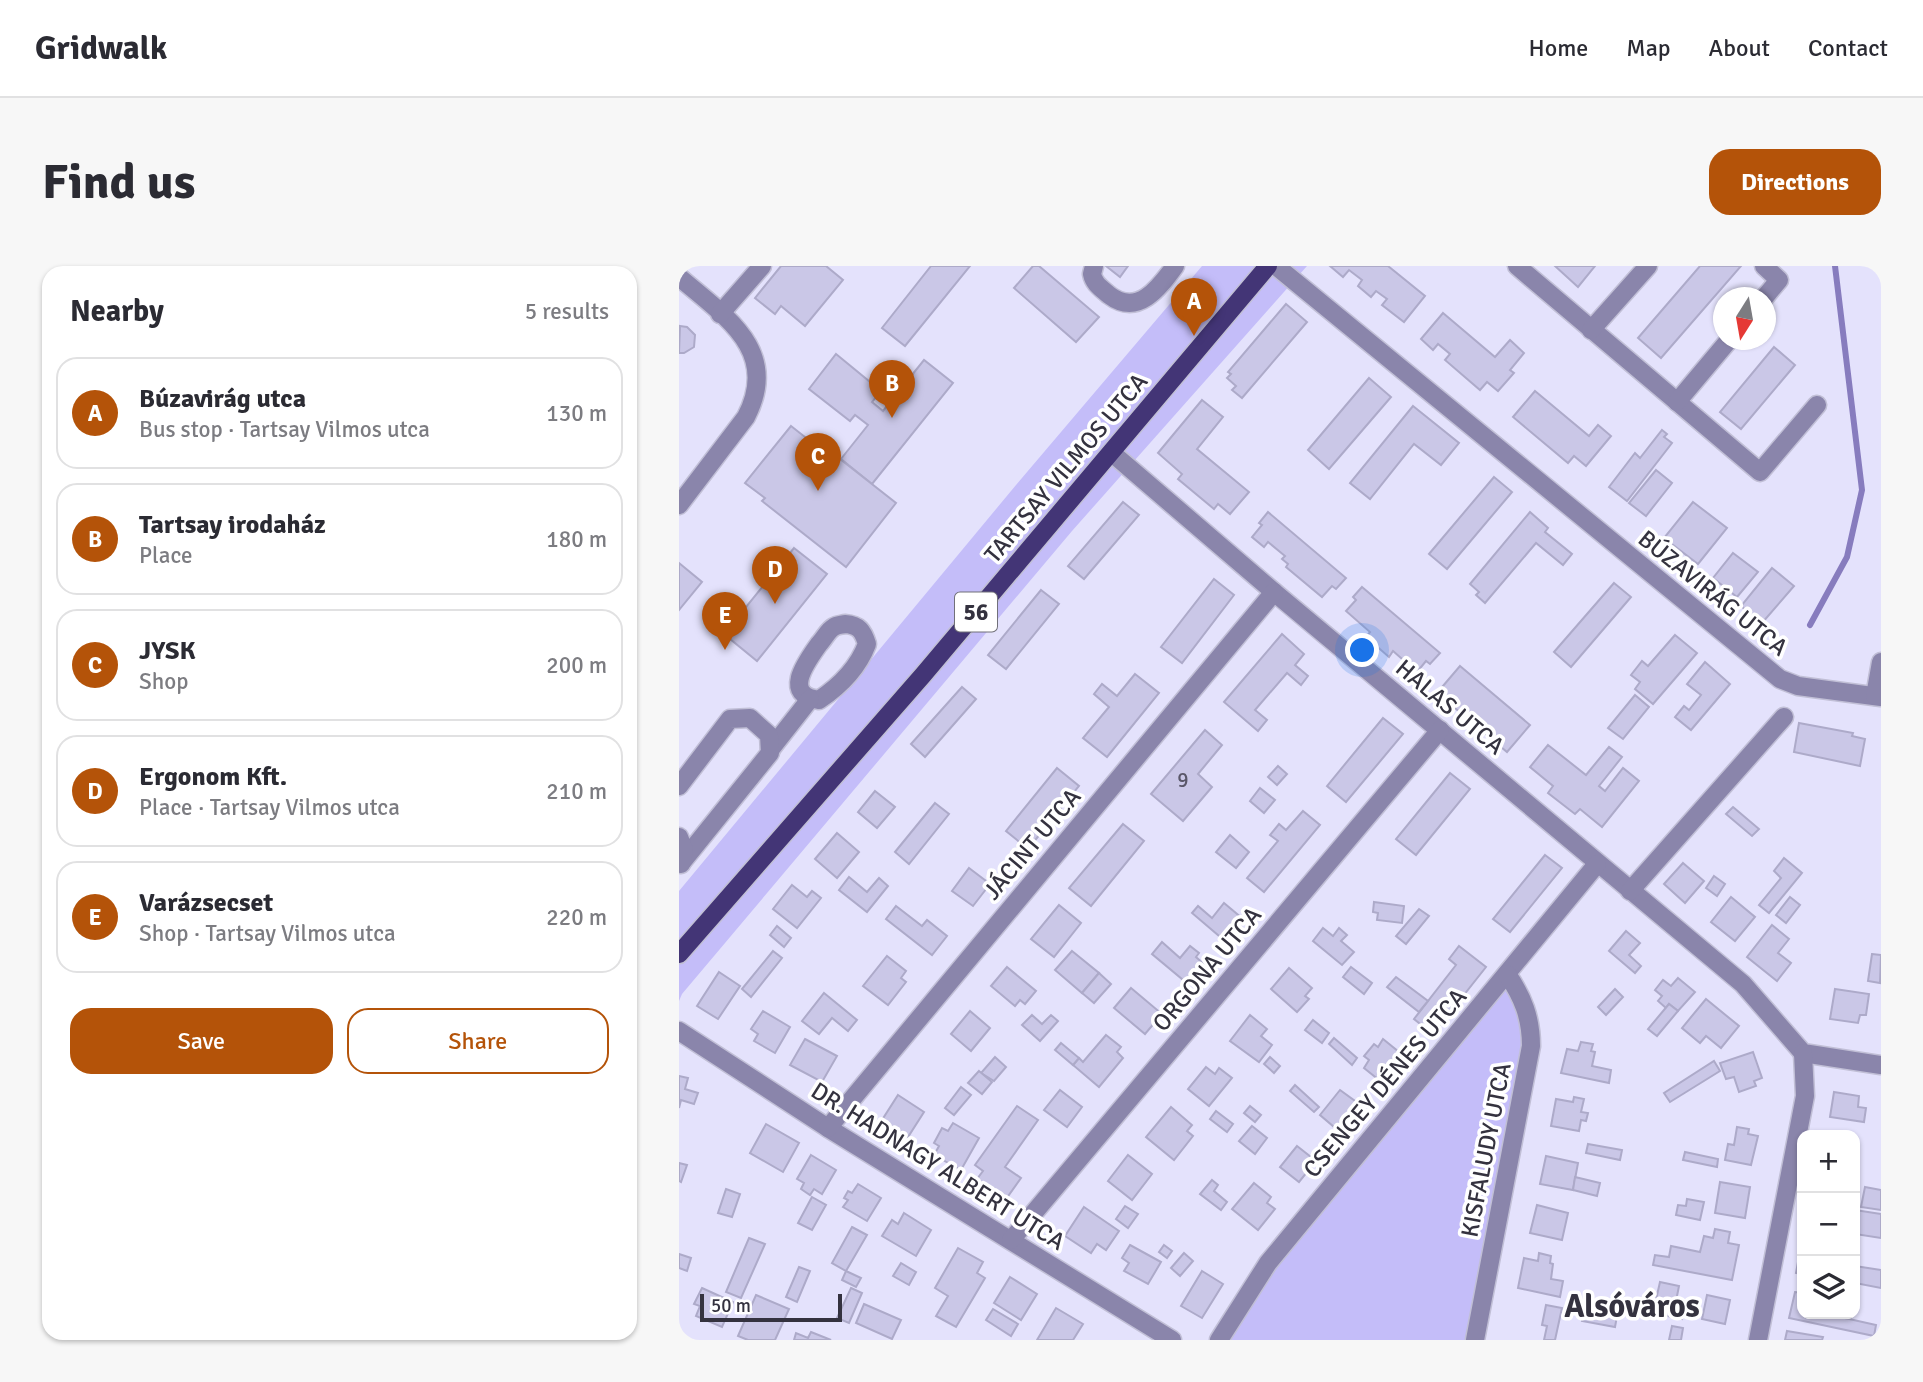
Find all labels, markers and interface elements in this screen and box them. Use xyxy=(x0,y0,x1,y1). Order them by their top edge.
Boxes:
text: Gridwalk xyxy=(35,28,167,69)
text: Home xyxy=(1528,33,1588,63)
text: Map xyxy=(1626,33,1671,63)
text: About xyxy=(1709,33,1770,63)
text: Contact xyxy=(1808,33,1888,63)
button: Directions xyxy=(1709,149,1881,215)
text: Find us xyxy=(42,152,195,212)
pin: A xyxy=(1171,278,1217,336)
north arrow xyxy=(1713,287,1776,350)
text: Nearby xyxy=(70,293,164,330)
text: 5 results xyxy=(525,297,609,326)
pin: B xyxy=(869,360,915,418)
street label: TARTSAY VILMOS UTCA xyxy=(978,367,1154,569)
text: Búzavirág utca xyxy=(139,383,306,415)
text: A xyxy=(88,399,102,428)
text: 130 m xyxy=(546,399,607,428)
text: Bus stop · Tartsay Vilmos utca xyxy=(139,415,430,444)
pin: C xyxy=(795,433,841,491)
text: Tartsay irodaház xyxy=(139,509,326,541)
street label: BÚZAVIRÁG UTCA xyxy=(1632,524,1794,663)
text: B xyxy=(88,525,102,554)
text: 180 m xyxy=(546,525,607,554)
text: Place xyxy=(139,541,193,570)
pin: D xyxy=(752,546,798,604)
pin: E xyxy=(702,592,748,650)
road number: 56 xyxy=(955,592,997,632)
your location xyxy=(1345,633,1379,667)
text: JYSK xyxy=(139,635,196,667)
text: C xyxy=(88,651,102,680)
text: 200 m xyxy=(546,651,607,680)
street label: HALAS UTCA xyxy=(1389,653,1511,761)
text: Shop xyxy=(139,667,188,696)
text: Ergonom Kft. xyxy=(139,761,287,793)
house number: 9 xyxy=(1177,767,1189,793)
text: D xyxy=(87,777,103,806)
text: 210 m xyxy=(546,777,607,806)
street label: JÁCINT UTCA xyxy=(977,782,1087,906)
text: Place · Tartsay Vilmos utca xyxy=(139,793,400,822)
text: Varázsecset xyxy=(139,887,273,919)
street label: ORGONA UTCA xyxy=(1146,900,1268,1038)
text: E xyxy=(88,903,102,932)
text: 220 m xyxy=(546,903,607,932)
text: Shop · Tartsay Vilmos utca xyxy=(139,919,396,948)
street label: CSENGEY DÉNES UTCA xyxy=(1297,982,1473,1184)
button: Save xyxy=(70,1008,333,1074)
button: Share xyxy=(347,1008,609,1074)
street label: KISFALUDY UTCA xyxy=(1454,1060,1518,1240)
street label: DR. HADNAGY ALBERT UTCA xyxy=(805,1075,1071,1257)
map controls xyxy=(1797,1130,1860,1319)
button: + xyxy=(1797,1130,1860,1193)
button: − xyxy=(1797,1193,1860,1256)
button: layers xyxy=(1797,1256,1860,1319)
district label: Alsóváros xyxy=(1564,1287,1700,1326)
scale bar xyxy=(700,1291,842,1323)
text: 50 m xyxy=(711,1294,751,1318)

